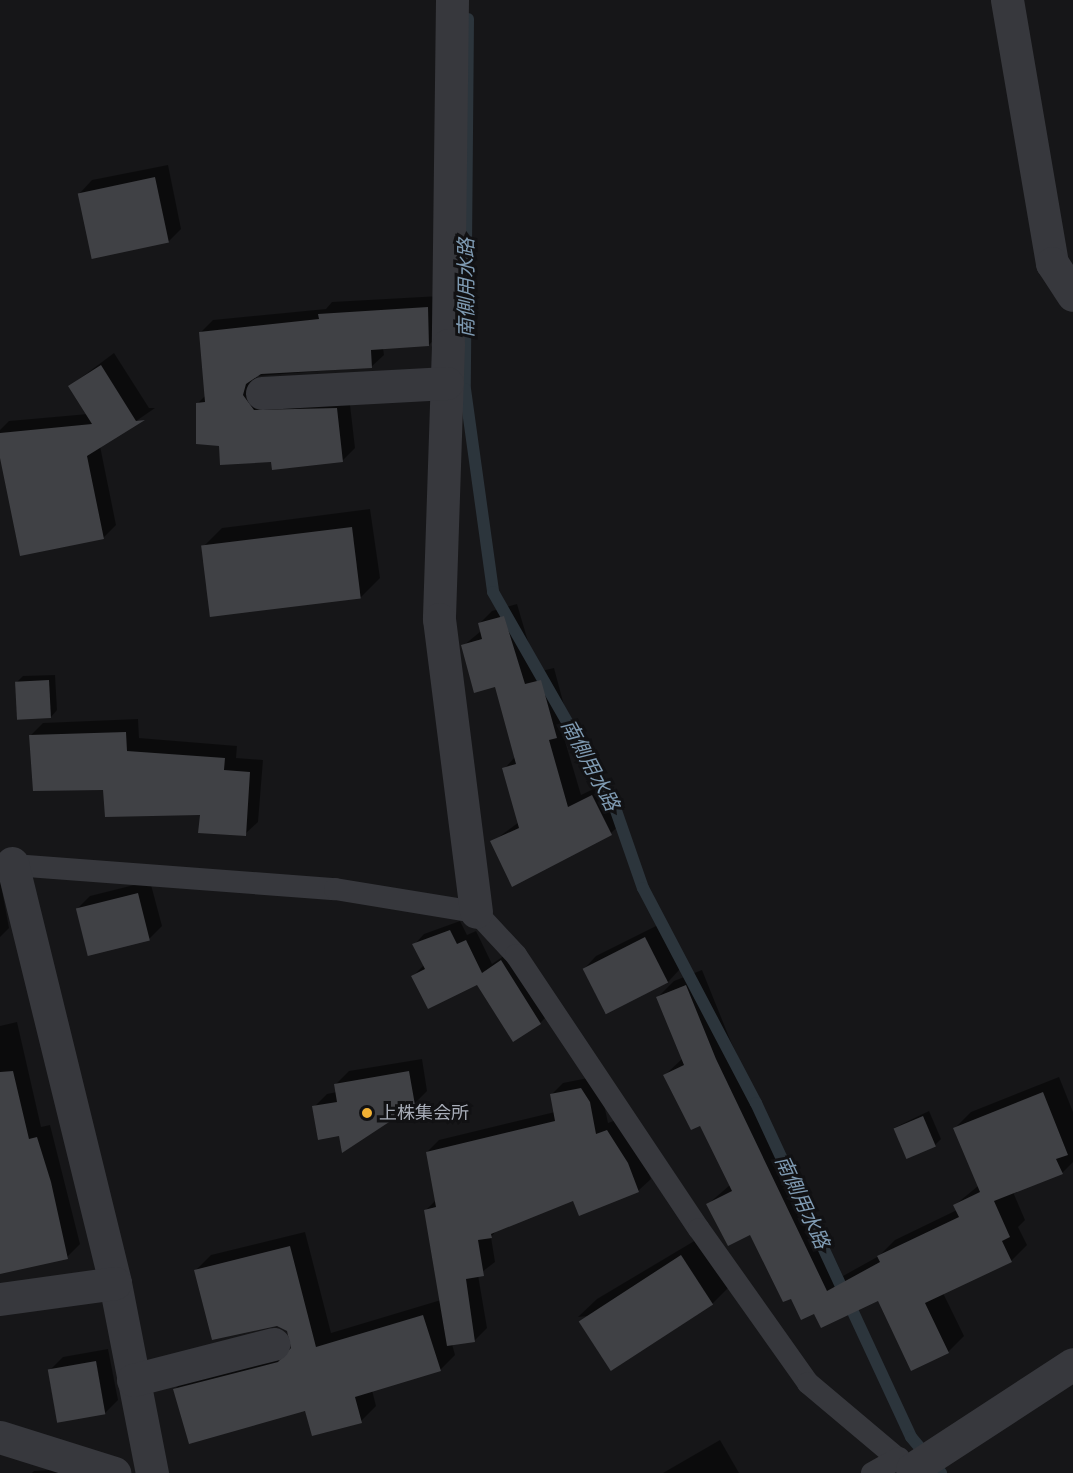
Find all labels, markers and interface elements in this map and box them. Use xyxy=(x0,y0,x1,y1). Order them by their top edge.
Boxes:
water label: 南側用水路 xyxy=(454,238,478,338)
water label: 南側用水路 xyxy=(556,715,624,815)
place label: 上株集会所 xyxy=(379,1102,469,1124)
marker: 上株集会所 xyxy=(360,1106,374,1120)
water label: 南側用水路 xyxy=(770,1152,834,1252)

